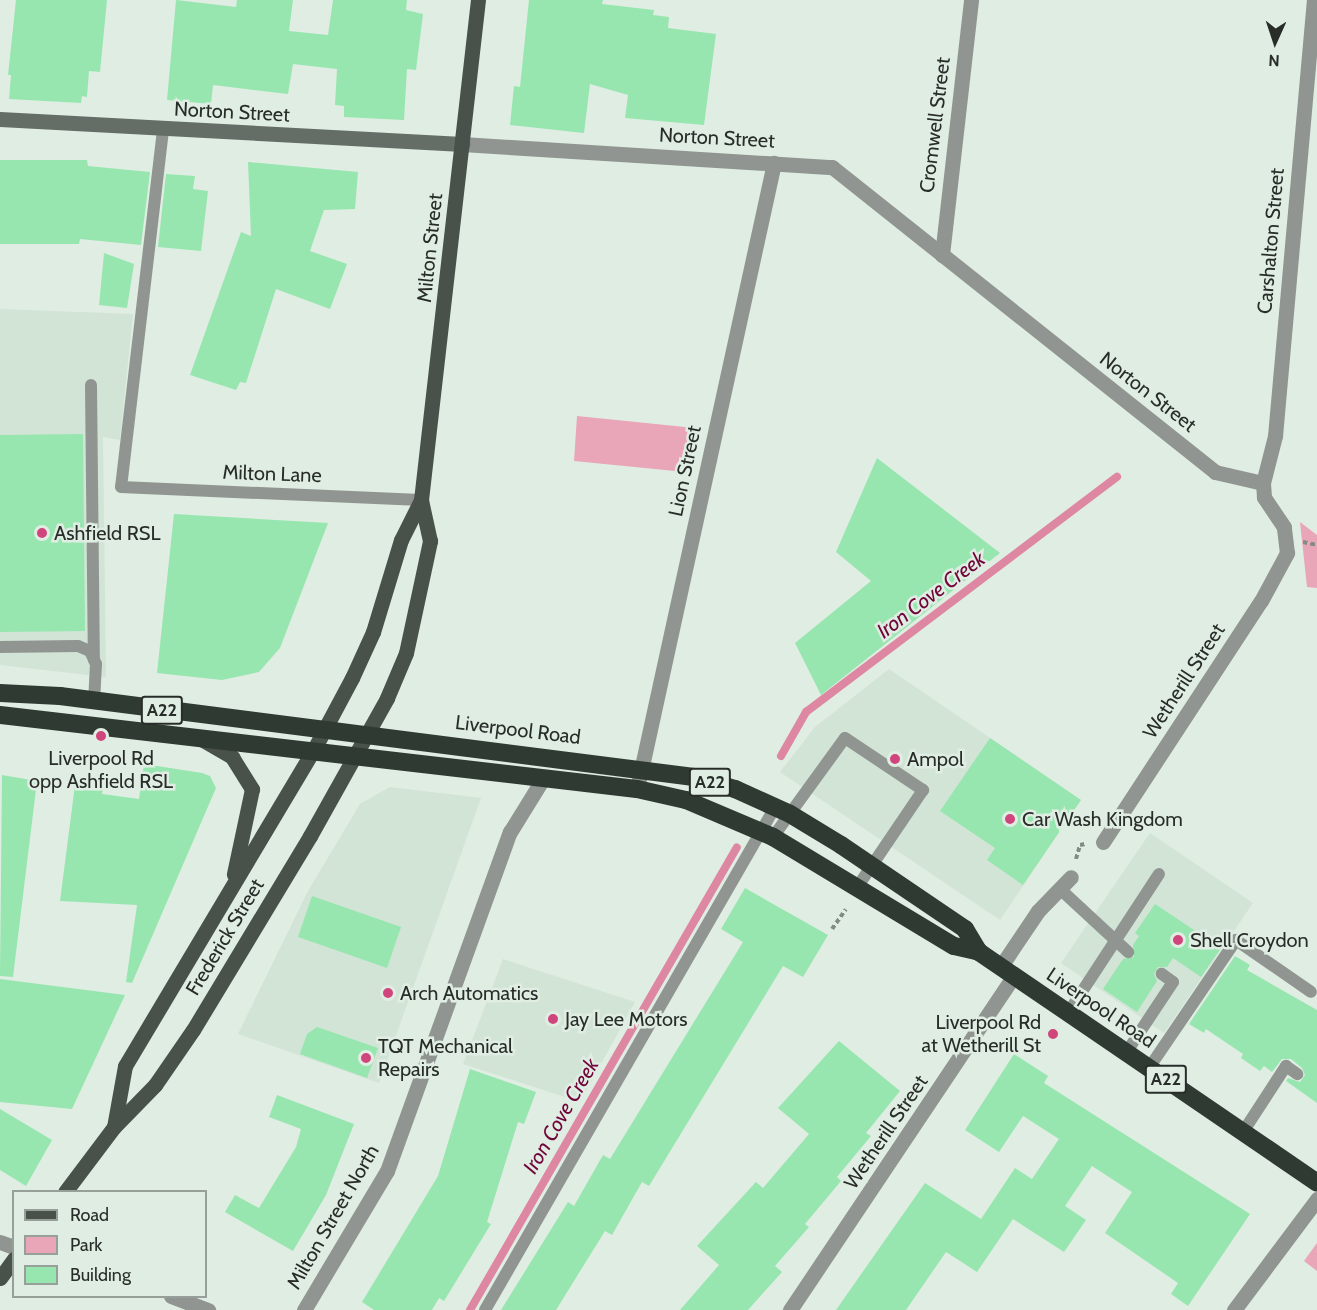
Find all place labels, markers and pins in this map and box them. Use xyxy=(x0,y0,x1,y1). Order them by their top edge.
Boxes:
place label: Ashfield RSL xyxy=(54,521,160,545)
marker: Ashfield RSL xyxy=(35,526,49,540)
marker: Liverpool Rd opp Ashfield RSL xyxy=(94,729,108,743)
place label: Liverpool Rd opp Ashfield RSL xyxy=(29,746,173,793)
place label: Ampol xyxy=(907,747,964,771)
marker: Ampol xyxy=(888,752,902,766)
place label: Car Wash Kingdom xyxy=(1022,807,1183,831)
marker: Car Wash Kingdom xyxy=(1003,812,1017,826)
place label: Shell Croydon xyxy=(1190,928,1309,952)
marker: Shell Croydon xyxy=(1171,933,1185,947)
place label: Arch Automatics xyxy=(400,981,538,1005)
marker: Arch Automatics xyxy=(381,986,395,1000)
place label: Jay Lee Motors xyxy=(565,1007,688,1031)
place label: Liverpool Rd at Wetherill St xyxy=(922,1011,1041,1058)
marker: Jay Lee Motors xyxy=(546,1012,560,1026)
marker: Liverpool Rd at Wetherill St xyxy=(1046,1027,1060,1041)
place label: TQT Mechanical Repairs xyxy=(378,1034,513,1081)
marker: TQT Mechanical Repairs xyxy=(359,1051,373,1065)

